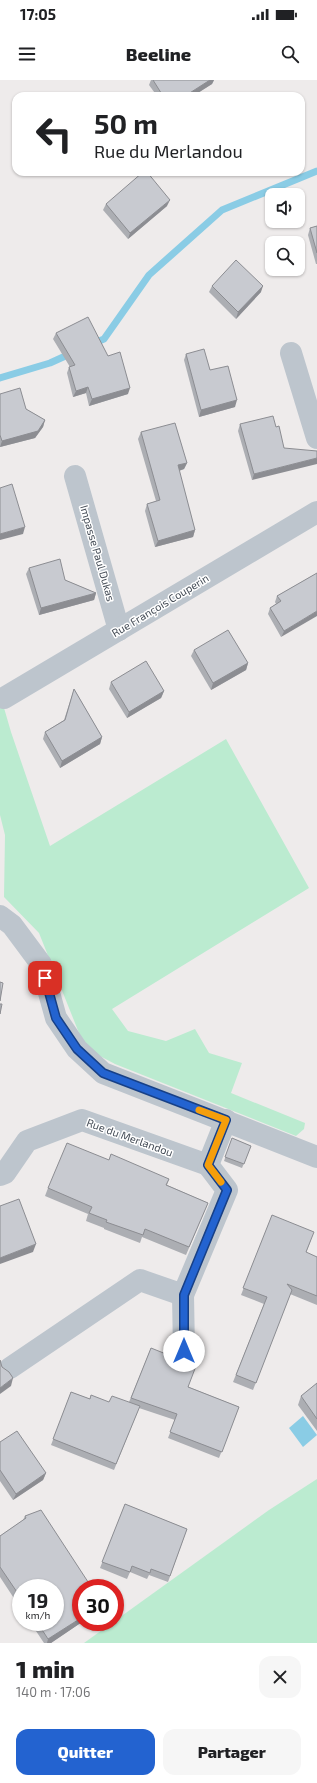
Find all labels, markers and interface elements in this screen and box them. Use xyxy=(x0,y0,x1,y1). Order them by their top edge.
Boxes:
text: 17:05 xyxy=(20,5,56,23)
icon: menu xyxy=(16,43,38,65)
text: Beeline xyxy=(126,43,191,65)
icon: search xyxy=(279,43,301,65)
text: 50 m xyxy=(94,106,158,140)
icon: left xyxy=(28,108,80,160)
text: Rue du Merlandou xyxy=(94,140,243,162)
map controls xyxy=(265,188,305,276)
button: sound xyxy=(265,188,305,228)
button: search xyxy=(265,236,305,276)
street label: Impasse Paul Dukas xyxy=(78,503,118,603)
street label: Rue François Couperin xyxy=(109,571,211,640)
pin xyxy=(28,961,62,995)
icon: arrive xyxy=(34,967,56,989)
street label: Rue du Merlandou xyxy=(85,1115,175,1159)
position arrow xyxy=(163,1330,205,1372)
speed limit sign: 30 xyxy=(72,1579,124,1631)
text: 19 xyxy=(28,1588,48,1612)
text: km/h xyxy=(26,1609,50,1621)
text: 1 min xyxy=(16,1654,75,1683)
button: close xyxy=(259,1656,301,1698)
text: 140 m · 17:06 xyxy=(16,1684,90,1700)
button: Quitter xyxy=(16,1729,155,1775)
button: Partager xyxy=(163,1729,301,1775)

